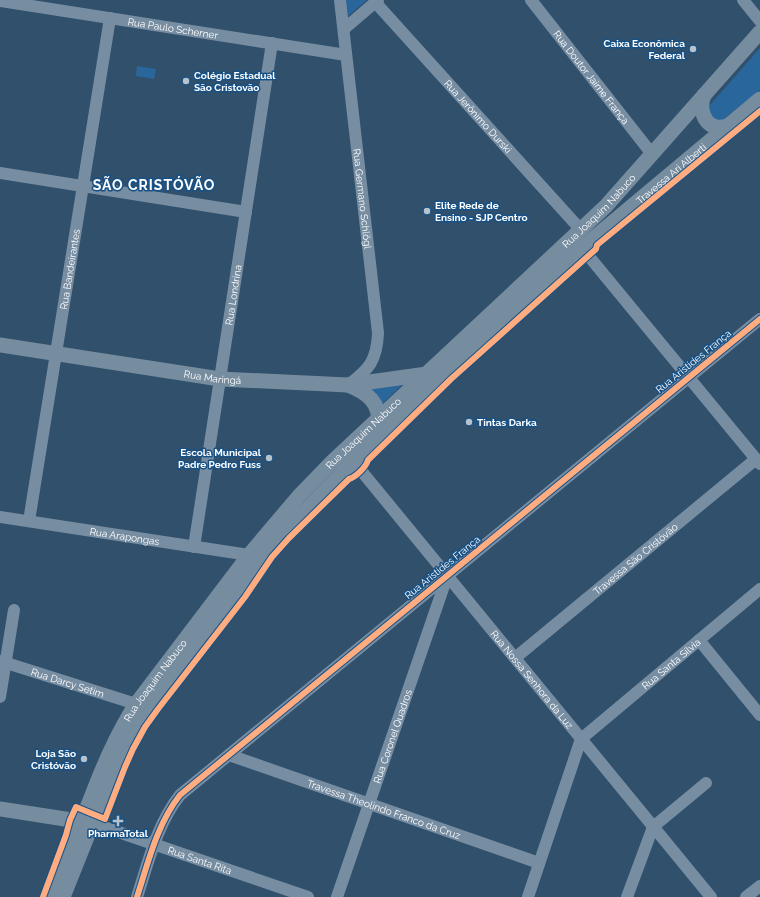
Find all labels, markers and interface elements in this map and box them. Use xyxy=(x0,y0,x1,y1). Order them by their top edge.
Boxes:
street label: Rua Paulo Scherner xyxy=(127,16,219,41)
street label: Rua Doutor Jaime França xyxy=(551,29,631,126)
place label: Caixa Econômica Federal xyxy=(604,38,686,61)
marker: Caixa Econômica Federal xyxy=(688,44,698,54)
place label: Colégio Estadual São Cristovão xyxy=(194,70,276,93)
marker: Colégio Estadual São Cristovão xyxy=(181,76,191,86)
street label: Rua Jerônimo Durski xyxy=(442,78,514,155)
street label: Travessa Ari Alberti xyxy=(634,141,709,206)
street label: Rua Germano Schlögl xyxy=(351,148,373,250)
street label: Rua Joaquim Nabuco xyxy=(560,172,638,250)
district label: SÃO CRISTÓVÃO xyxy=(93,176,215,193)
place label: Elite Rede de Ensino - SJP Centro xyxy=(435,200,528,223)
marker: Elite Rede de Ensino - SJP Centro xyxy=(422,206,432,216)
street label: Rua Bandeirantes xyxy=(58,228,82,310)
street label: Rua Londrina xyxy=(223,264,244,326)
street label: Rua Aristides França xyxy=(653,328,733,395)
street label: Rua Maringá xyxy=(183,368,241,386)
street label: Rua Joaquim Nabuco xyxy=(324,395,403,471)
marker: Tintas Darka xyxy=(464,417,474,427)
place label: Tintas Darka xyxy=(477,417,537,428)
place label: Escola Municipal Padre Pedro Fuss xyxy=(178,447,262,470)
marker: Escola Municipal Padre Pedro Fuss xyxy=(264,453,274,463)
street label: Travessa São Cristóvão xyxy=(591,521,680,597)
street label: Rua Arapongas xyxy=(89,526,160,547)
street label: Rua Aristides França xyxy=(402,534,482,601)
street label: Rua Nossa Senhora da Luz xyxy=(488,628,575,731)
street label: Rua Santa Sílvia xyxy=(640,636,703,692)
street label: Rua Joaquim Nabuco xyxy=(122,637,189,724)
street label: Rua Darcy Setim xyxy=(30,666,106,700)
street label: Rua Coronel Quadros xyxy=(372,688,414,785)
place label: Loja São Cristóvão xyxy=(31,748,76,771)
marker: Loja São Cristóvão xyxy=(79,754,89,764)
street label: Travessa Theolindo Franco da Cruz xyxy=(306,778,462,841)
marker: PharmaTotal xyxy=(113,816,123,826)
place label: PharmaTotal xyxy=(88,828,149,839)
street label: Rua Santa Rita xyxy=(166,844,233,876)

